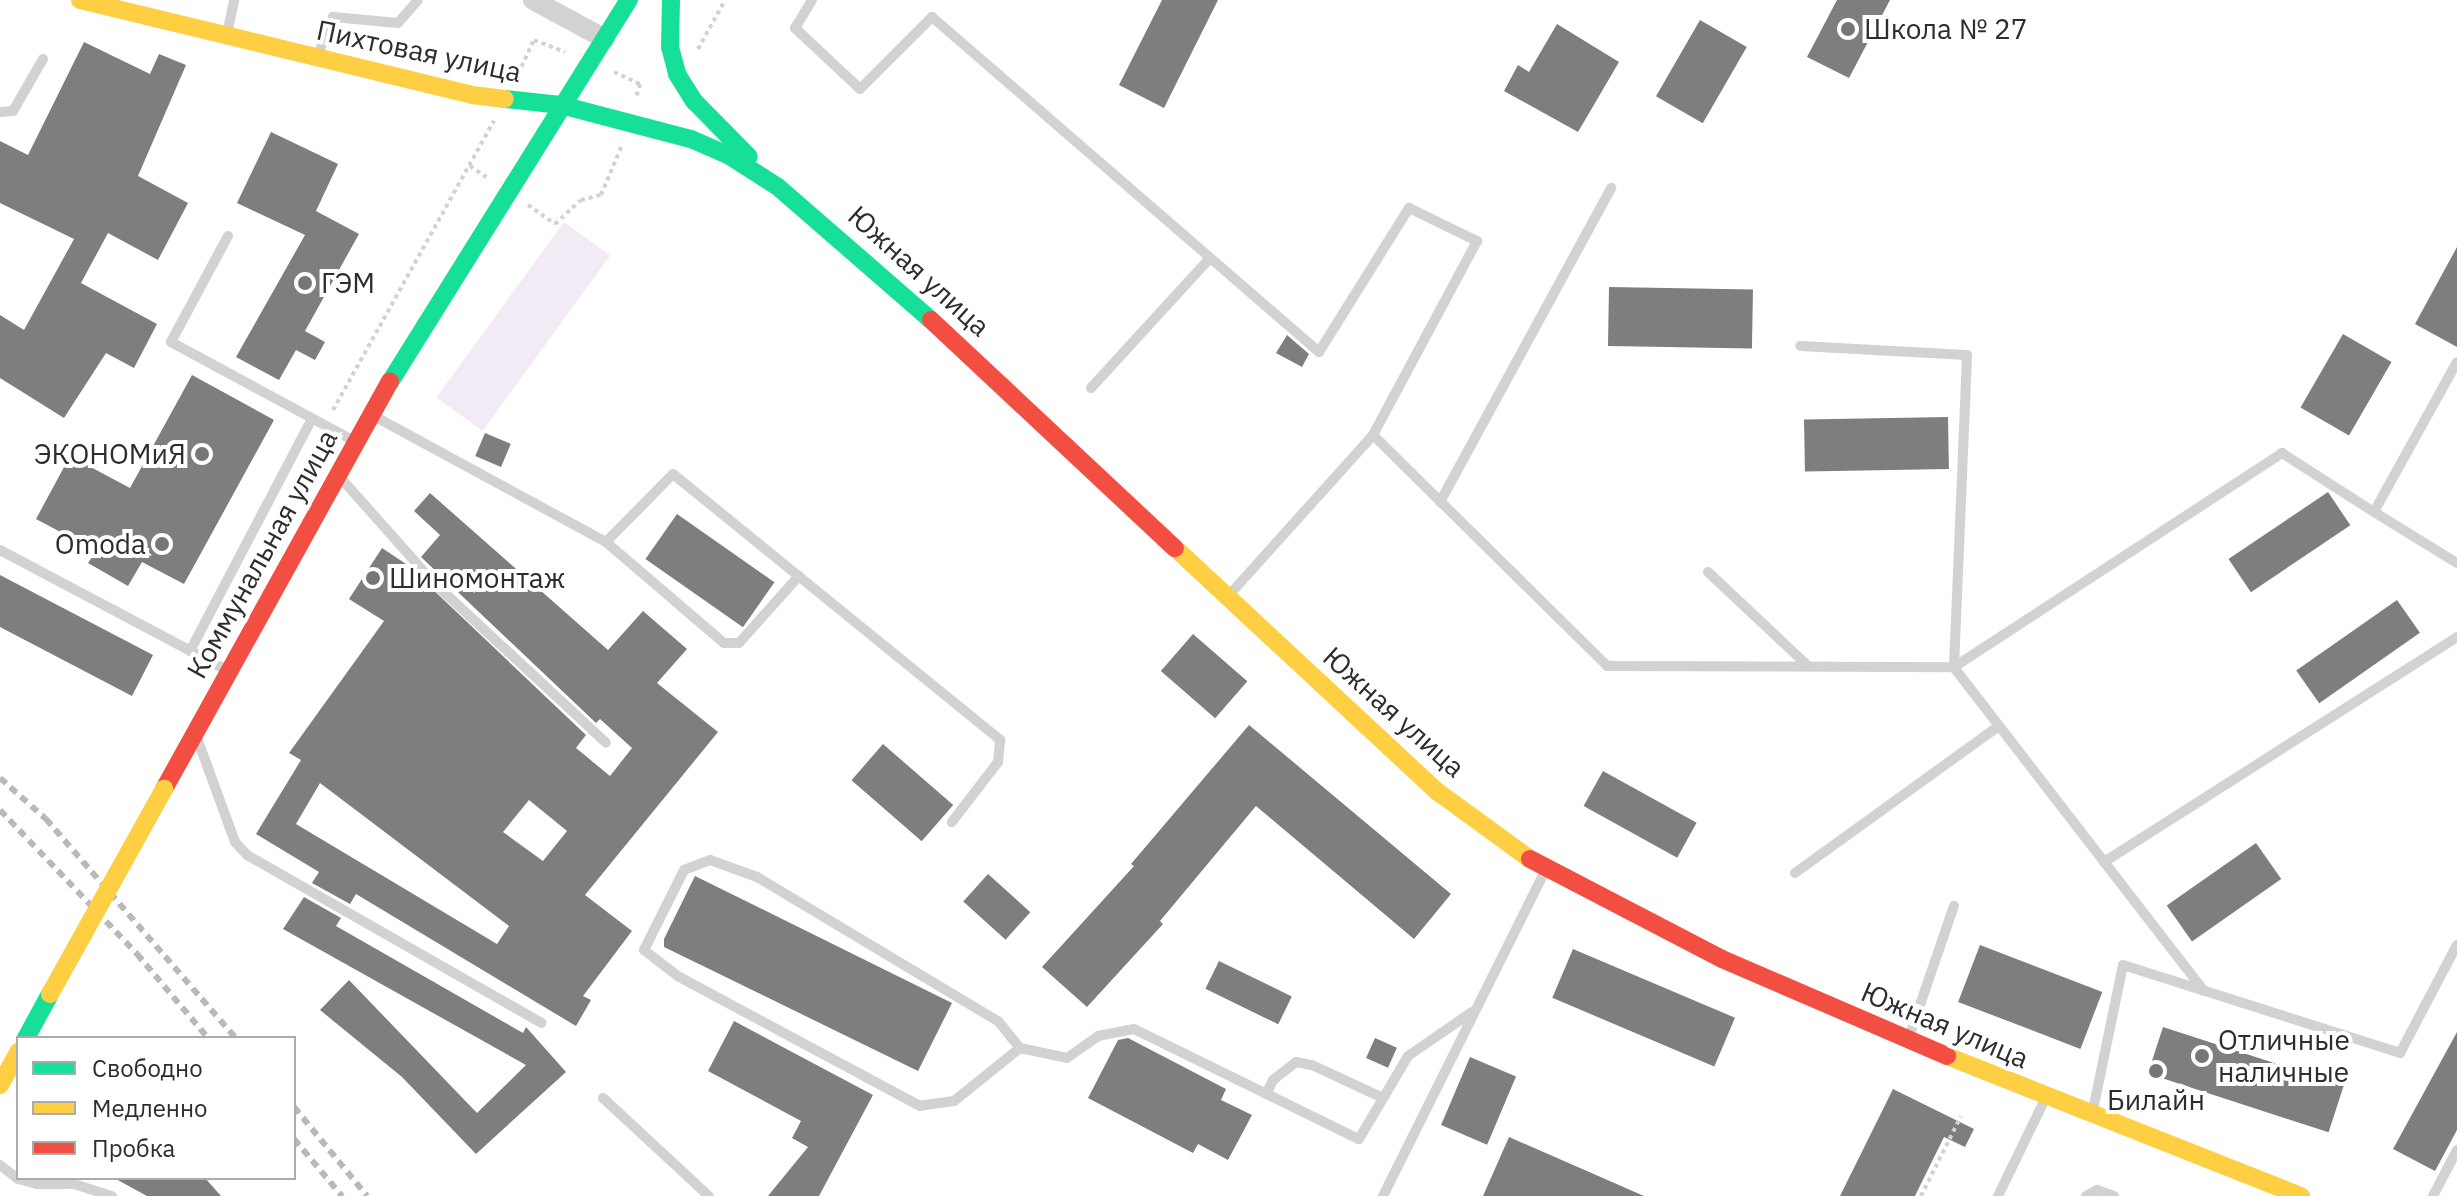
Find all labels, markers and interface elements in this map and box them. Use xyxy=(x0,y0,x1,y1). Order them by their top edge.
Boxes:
place label: Школа № 27 xyxy=(1864,12,2028,46)
street label: Пихтовая улица xyxy=(314,13,524,89)
marker: Школа № 27 xyxy=(1839,20,1857,38)
street label: Южная улица xyxy=(841,199,997,343)
place label: ГЭМ xyxy=(321,266,375,300)
marker: ГЭМ xyxy=(296,274,314,292)
street label: Коммунальная улица xyxy=(180,424,344,684)
place label: ЭКОНОМиЯ xyxy=(34,437,186,471)
marker: ЭКОНОМиЯ xyxy=(193,445,211,463)
place label: Omoda xyxy=(55,527,146,561)
marker: Omoda xyxy=(153,535,171,553)
place label: Шиномонтаж xyxy=(389,561,565,595)
marker: Шиномонтаж xyxy=(364,569,382,587)
street label: Южная улица xyxy=(1316,640,1472,784)
street label: Южная улица xyxy=(1856,975,2034,1075)
place label: Отличные наличные xyxy=(2218,1023,2350,1089)
legend xyxy=(16,1036,296,1180)
marker: Отличные наличные xyxy=(2193,1047,2211,1065)
text: Свободно xyxy=(92,1052,203,1084)
marker: Билайн xyxy=(2147,1062,2165,1080)
place label: Билайн xyxy=(2107,1083,2205,1117)
text: Медленно xyxy=(92,1092,208,1124)
text: Пробка xyxy=(92,1132,175,1164)

